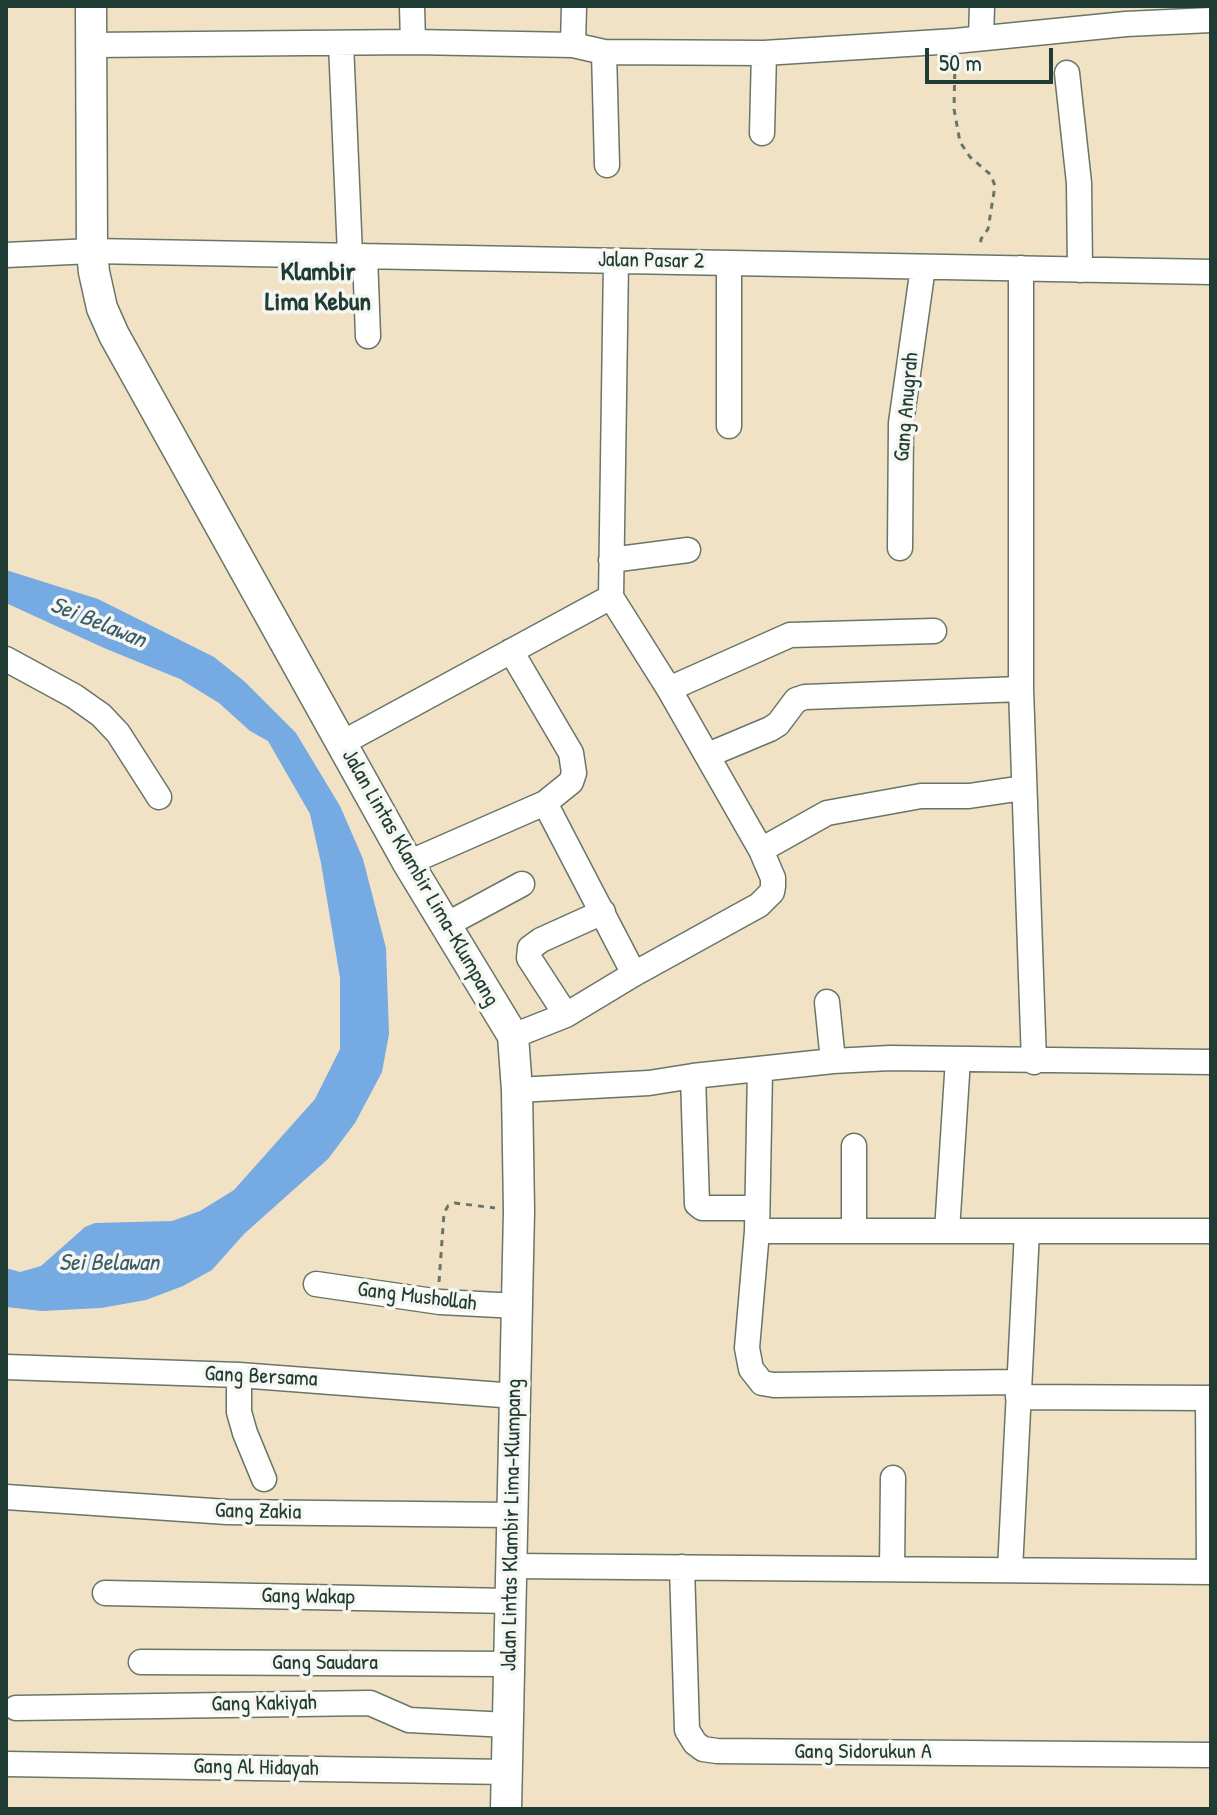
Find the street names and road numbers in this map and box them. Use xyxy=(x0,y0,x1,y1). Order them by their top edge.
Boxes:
street label: Jalan Pasar 2 xyxy=(598,247,704,275)
street label: Gang Anugrah xyxy=(889,351,925,463)
street label: Jalan Lintas Klambir Lima–Klumpang xyxy=(335,745,505,1011)
street label: Gang Mushollah xyxy=(356,1277,478,1317)
street label: Gang Bersama xyxy=(204,1361,318,1393)
street label: Jalan Lintas Klambir Lima–Klumpang xyxy=(496,1379,528,1671)
street label: Gang Zakia xyxy=(215,1498,301,1526)
street label: Gang Wakap xyxy=(261,1583,355,1611)
street label: Gang Saudara xyxy=(272,1650,378,1676)
street label: Gang Kakiyah xyxy=(211,1690,317,1718)
street label: Gang Sidorukun A xyxy=(794,1739,932,1765)
street label: Gang Al Hidayah xyxy=(193,1754,319,1782)

